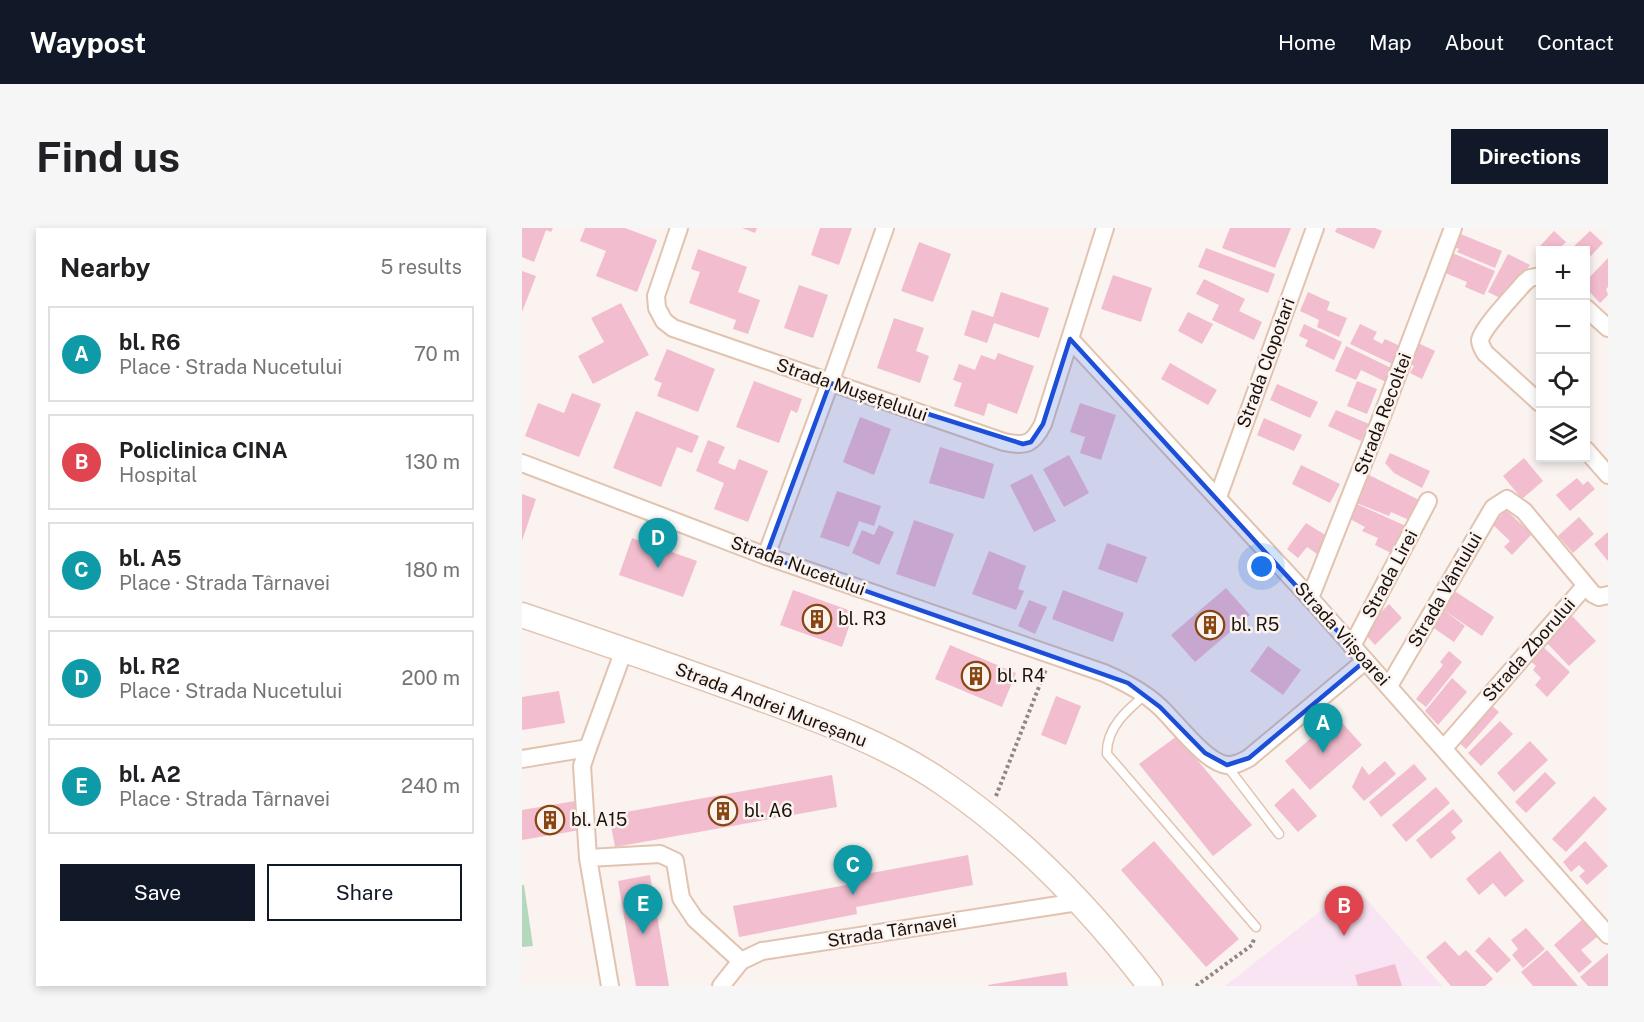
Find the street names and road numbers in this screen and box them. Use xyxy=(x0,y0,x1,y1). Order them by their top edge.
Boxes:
street label: Strada Clopotari xyxy=(1232,295,1299,431)
street label: Strada Recoltei xyxy=(1350,350,1415,478)
street label: Strada Mușețelului xyxy=(774,354,931,425)
street label: Strada Lirei xyxy=(1358,526,1422,621)
street label: Strada Vântului xyxy=(1403,529,1486,651)
street label: Strada Nucetului xyxy=(728,531,868,600)
street label: Strada Viișoarei xyxy=(1290,578,1394,690)
street label: Strada Zborului xyxy=(1478,594,1579,706)
street label: Strada Andrei Mureșanu xyxy=(672,658,870,751)
street label: Strada Târnavei xyxy=(826,910,958,951)

